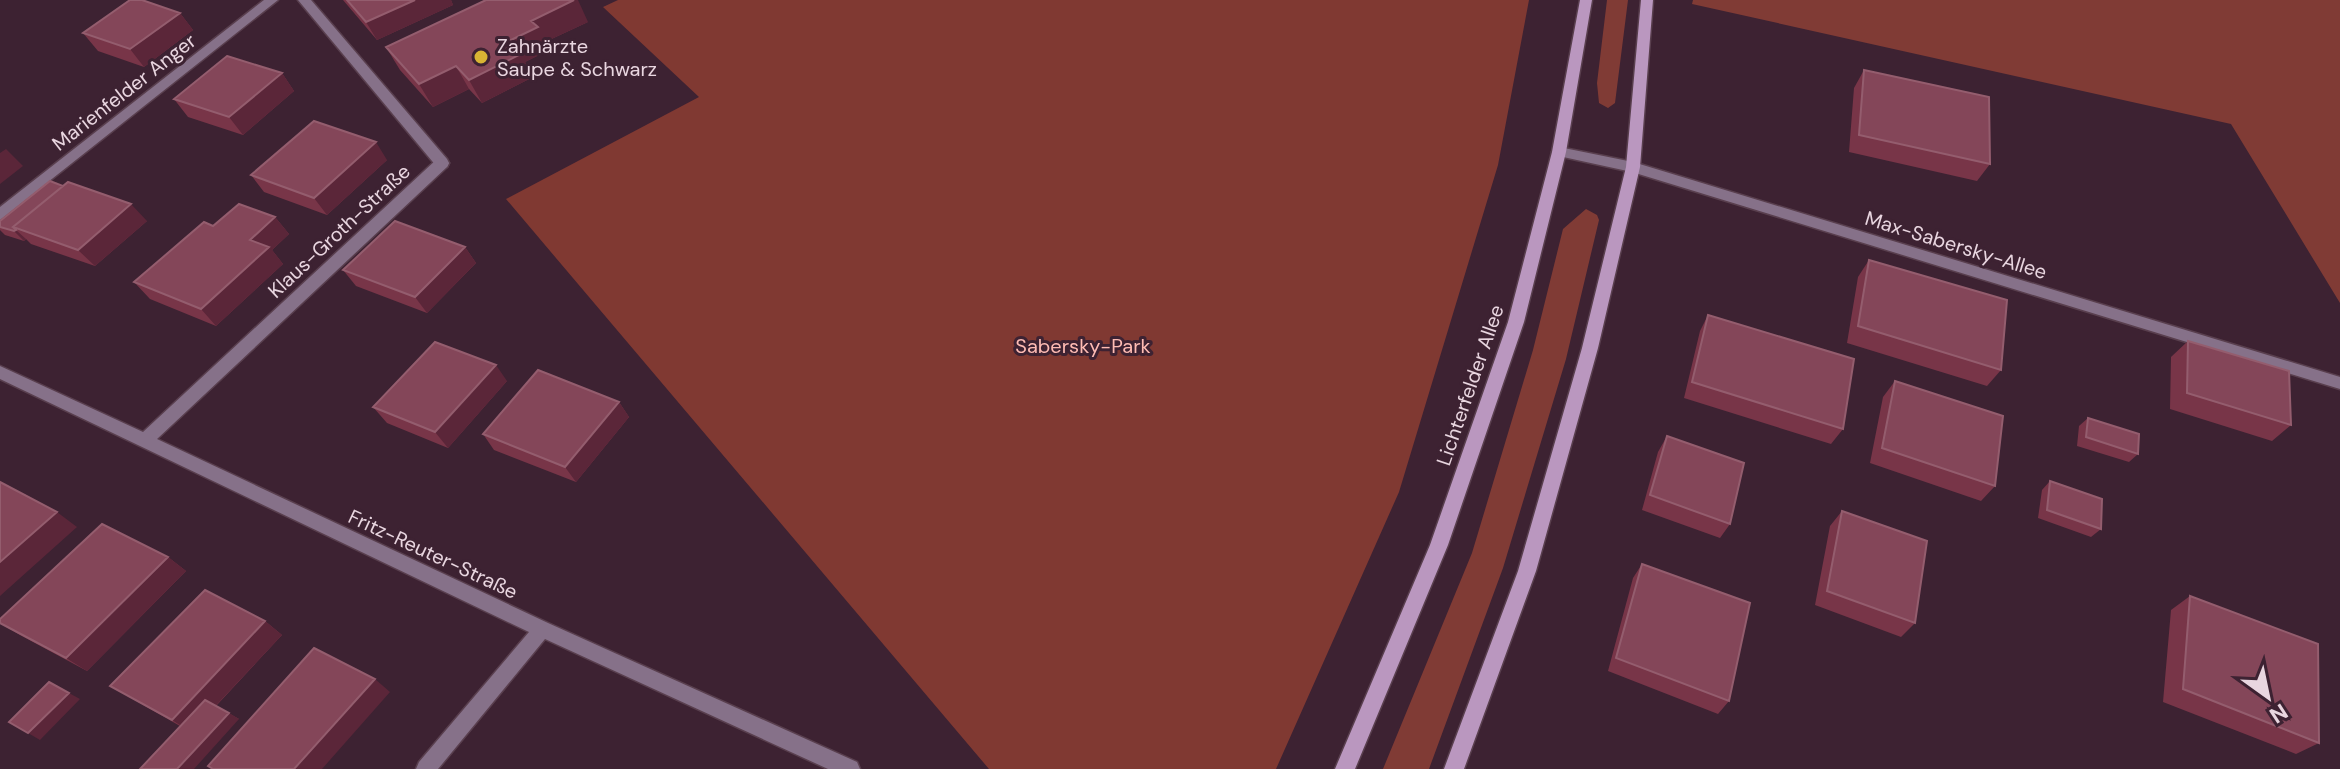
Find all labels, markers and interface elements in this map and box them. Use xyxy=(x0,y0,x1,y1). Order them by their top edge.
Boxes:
street label: Marienfelder Anger xyxy=(47,28,201,156)
place label: Zahnärzte Saupe & Schwarz xyxy=(497,33,657,82)
marker: Zahnärzte Saupe & Schwarz xyxy=(472,48,490,66)
street label: Klaus-Groth-Straße xyxy=(262,158,416,304)
street label: Max-Sabersky-Allee xyxy=(1862,205,2050,285)
street label: Lichterfelder Allee xyxy=(1430,301,1510,469)
park label: Sabersky-Park xyxy=(1015,333,1151,359)
street label: Fritz-Reuter-Straße xyxy=(344,503,522,605)
north arrow xyxy=(2228,657,2308,737)
text: N xyxy=(2264,697,2293,730)

